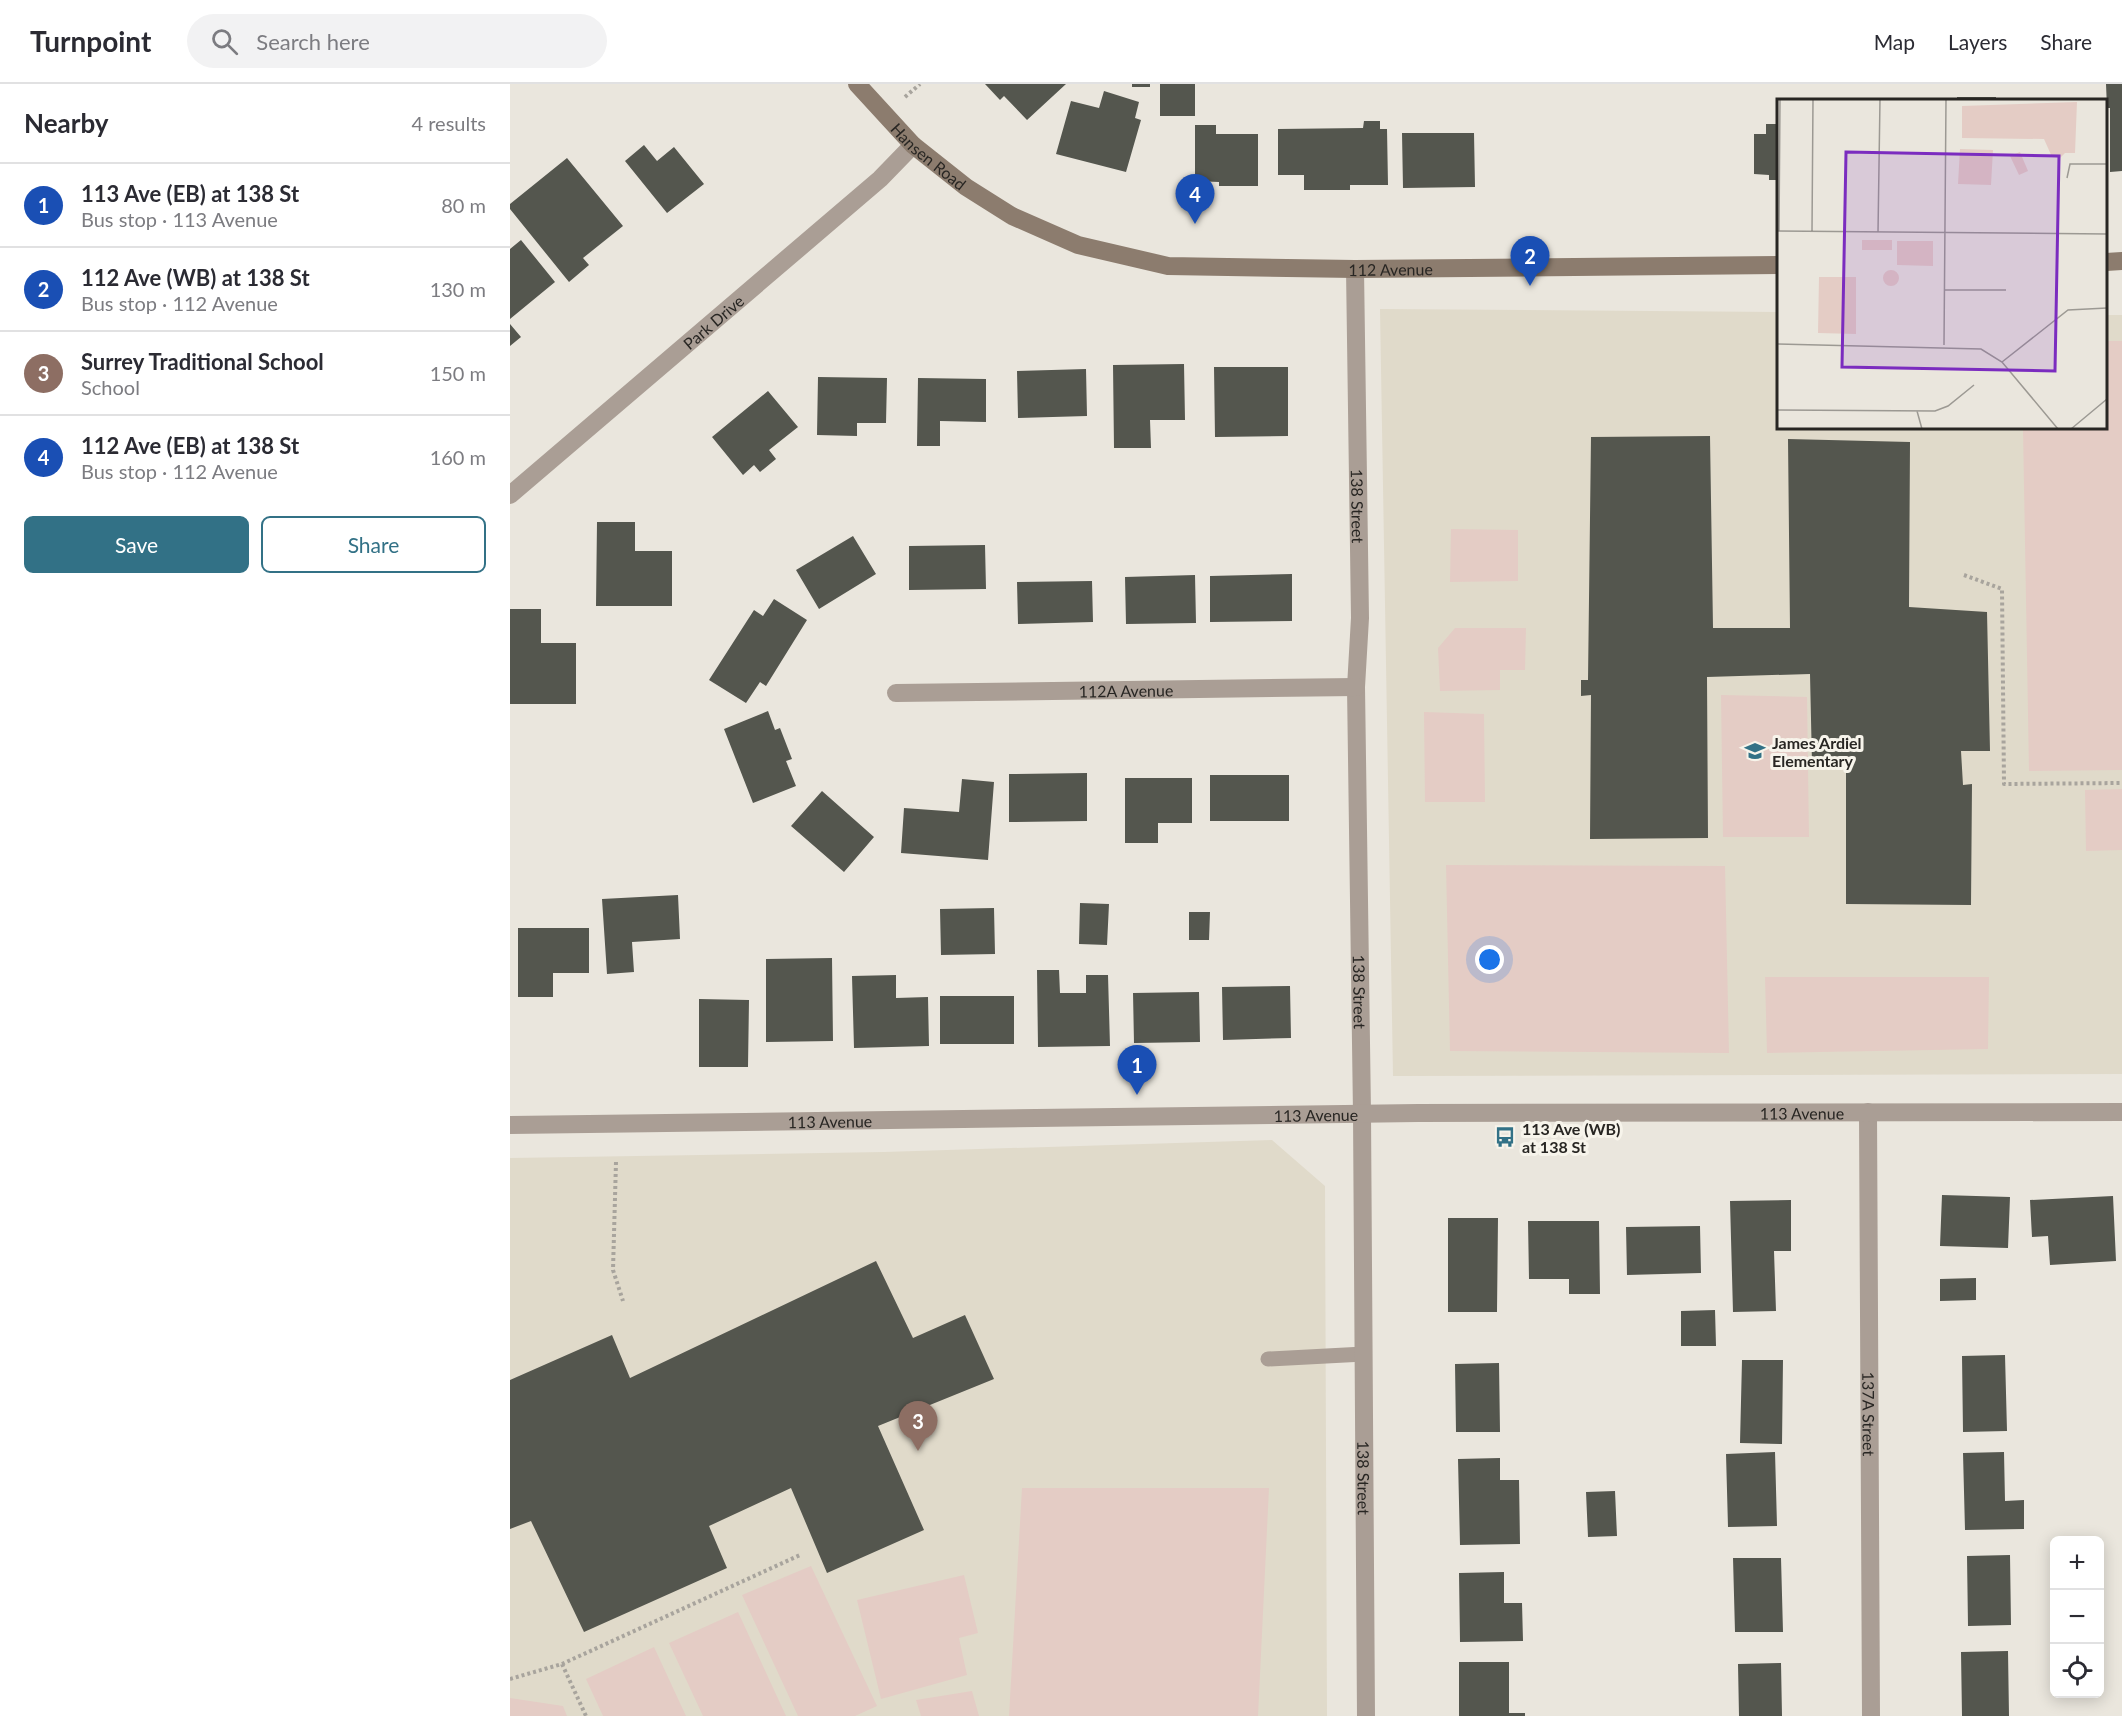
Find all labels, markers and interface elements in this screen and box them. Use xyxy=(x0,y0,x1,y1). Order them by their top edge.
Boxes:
search box xyxy=(187,14,607,68)
text: Turnpoint xyxy=(30,24,151,58)
icon: search xyxy=(208,25,241,58)
text: Search here xyxy=(256,28,370,55)
text: Map xyxy=(1874,29,1915,54)
text: Layers xyxy=(1948,29,2007,54)
text: Share xyxy=(2040,29,2092,54)
inset map xyxy=(1777,99,2107,429)
text: Nearby xyxy=(24,107,109,139)
text: 4 results xyxy=(411,111,486,135)
street label: Hansen Road xyxy=(888,119,970,193)
pin: 4 xyxy=(1176,174,1214,224)
text: 113 Ave (EB) at 138 St xyxy=(81,180,299,207)
text: 1 xyxy=(38,193,49,217)
text: 80 m xyxy=(441,193,486,217)
text: Bus stop · 113 Avenue xyxy=(81,207,278,231)
pin: 2 xyxy=(1510,236,1550,286)
street label: 112 Avenue xyxy=(1348,259,1433,279)
text: 112 Ave (WB) at 138 St xyxy=(81,264,310,291)
text: 2 xyxy=(38,277,49,301)
text: 130 m xyxy=(430,277,486,301)
street label: Park Drive xyxy=(679,290,747,353)
text: Bus stop · 112 Avenue xyxy=(81,291,278,315)
text: Surrey Traditional School xyxy=(81,348,324,375)
text: 3 xyxy=(38,361,49,385)
text: 150 m xyxy=(430,361,486,385)
text: School xyxy=(81,375,140,399)
text: 112 Ave (EB) at 138 St xyxy=(81,432,299,459)
text: 4 xyxy=(38,445,49,469)
text: 160 m xyxy=(430,445,486,469)
text: Bus stop · 112 Avenue xyxy=(81,459,278,483)
street label: 138 Street xyxy=(1348,469,1368,543)
button: Save xyxy=(24,516,249,573)
button: Share xyxy=(261,516,486,573)
street label: 112A Avenue xyxy=(1079,680,1173,700)
place label: James Ardiel Elementary xyxy=(1772,733,1862,770)
school or university icon: James Ardiel Elementary xyxy=(1743,739,1767,763)
your location xyxy=(1475,945,1504,974)
street label: 138 Street xyxy=(1350,955,1370,1029)
pin: 1 xyxy=(1118,1046,1156,1095)
street label: 113 Avenue xyxy=(1760,1103,1844,1122)
street label: 113 Avenue xyxy=(1274,1104,1358,1124)
street label: 113 Avenue xyxy=(788,1111,872,1131)
place label: 113 Ave (WB) at 138 St xyxy=(1522,1119,1620,1156)
bus stop icon: 113 Ave (WB) at 138 St xyxy=(1493,1125,1517,1149)
street label: 137A Street xyxy=(1860,1372,1879,1457)
pin: 3 xyxy=(898,1402,938,1451)
street label: 138 Street xyxy=(1355,1441,1374,1515)
map controls xyxy=(2050,1536,2104,1698)
button: + xyxy=(2050,1536,2104,1590)
button: − xyxy=(2050,1590,2104,1644)
button: locate xyxy=(2050,1644,2104,1698)

